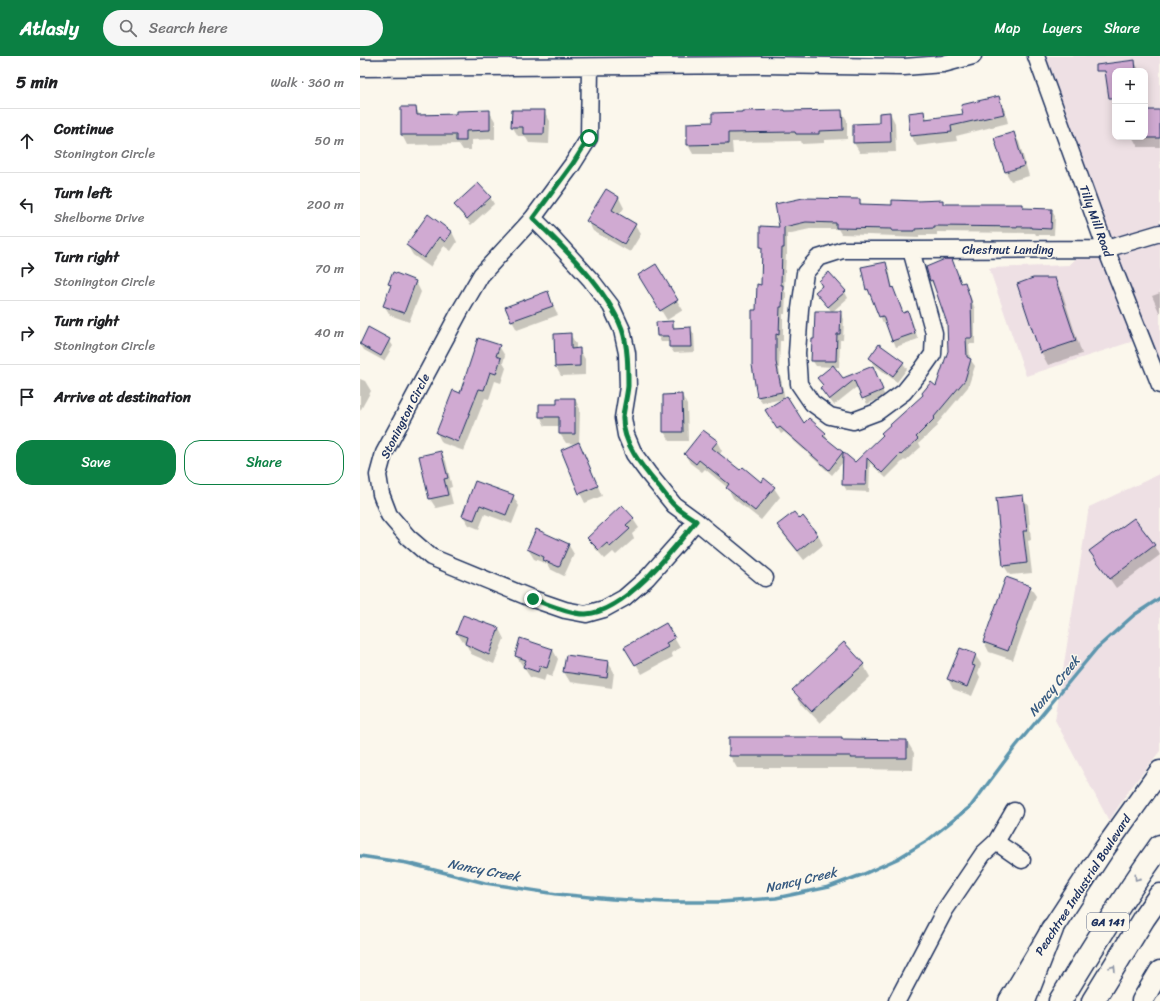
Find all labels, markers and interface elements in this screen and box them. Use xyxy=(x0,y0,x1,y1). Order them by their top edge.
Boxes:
search box xyxy=(103,10,383,46)
text: Atlasly xyxy=(20,12,79,45)
text: Search here xyxy=(149,15,228,41)
text: Map xyxy=(995,16,1020,41)
text: Layers xyxy=(1042,16,1082,41)
text: Share xyxy=(1104,16,1140,41)
icon: search xyxy=(117,17,139,39)
text: 5 min xyxy=(16,67,58,97)
map controls xyxy=(1112,68,1148,140)
button: + xyxy=(1112,68,1148,104)
text: Walk · 360 m xyxy=(270,71,344,94)
button: − xyxy=(1112,104,1148,140)
text: Continue xyxy=(54,116,114,142)
text: 50 m xyxy=(314,129,344,152)
route start xyxy=(580,129,598,147)
icon: ahead xyxy=(16,130,38,152)
text: Stonington Circle xyxy=(54,142,155,165)
text: Turn left xyxy=(54,180,112,206)
street label: Tilly Mill Road xyxy=(1073,182,1119,261)
text: 200 m xyxy=(307,193,344,216)
icon: left xyxy=(16,194,38,216)
text: Shelborne Drive xyxy=(54,206,144,229)
street label: Chestnut Landing xyxy=(962,239,1054,261)
text: Turn right xyxy=(54,244,119,270)
text: 70 m xyxy=(315,257,344,280)
icon: right xyxy=(16,258,38,280)
text: Stonington Circle xyxy=(54,270,155,293)
text: Turn right xyxy=(54,308,119,334)
text: 40 m xyxy=(314,321,344,344)
icon: right xyxy=(16,322,38,344)
text: Stonington Circle xyxy=(54,334,155,357)
street label: Stonington Circle xyxy=(374,369,436,463)
text: Arrive at destination xyxy=(54,384,191,410)
icon: arrive xyxy=(16,386,38,408)
button: Save xyxy=(16,440,176,485)
button: Share xyxy=(184,440,344,485)
route end xyxy=(524,590,542,608)
water label: Nancy Creek xyxy=(1022,649,1087,722)
street label: Peachtree Industrial Boulevard xyxy=(1029,809,1137,960)
water label: Nancy Creek xyxy=(446,852,524,889)
water label: Nancy Creek xyxy=(763,860,841,899)
one-way arrow xyxy=(1135,873,1142,880)
road number: GA 141 xyxy=(1087,913,1129,931)
one-way arrow xyxy=(1109,965,1116,972)

